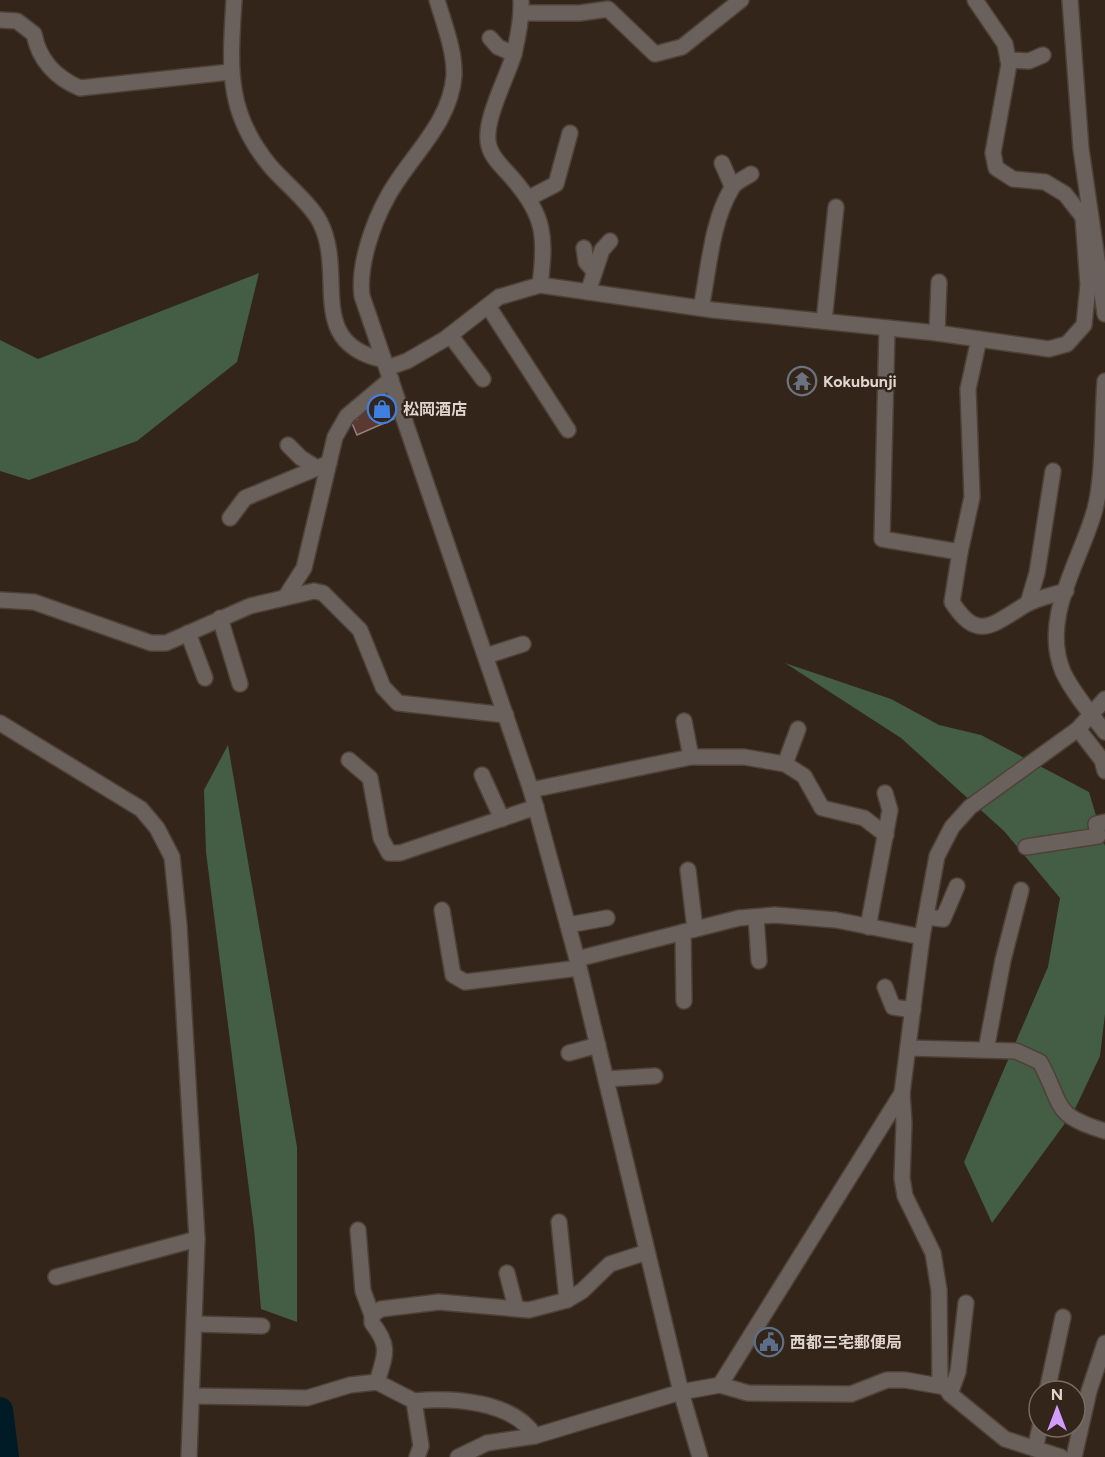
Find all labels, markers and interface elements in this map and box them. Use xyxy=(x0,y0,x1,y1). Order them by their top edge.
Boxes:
temple icon: Kokubunji xyxy=(786,365,818,397)
place label: Kokubunji xyxy=(823,372,897,391)
shop icon: 松岡酒店 xyxy=(366,393,398,425)
place label: 松岡酒店 xyxy=(403,400,467,419)
public building icon: 西都三宅郵便局 xyxy=(753,1326,785,1358)
place label: 西都三宅郵便局 xyxy=(790,1333,902,1352)
north arrow xyxy=(1027,1379,1087,1439)
text: N xyxy=(1051,1385,1063,1404)

